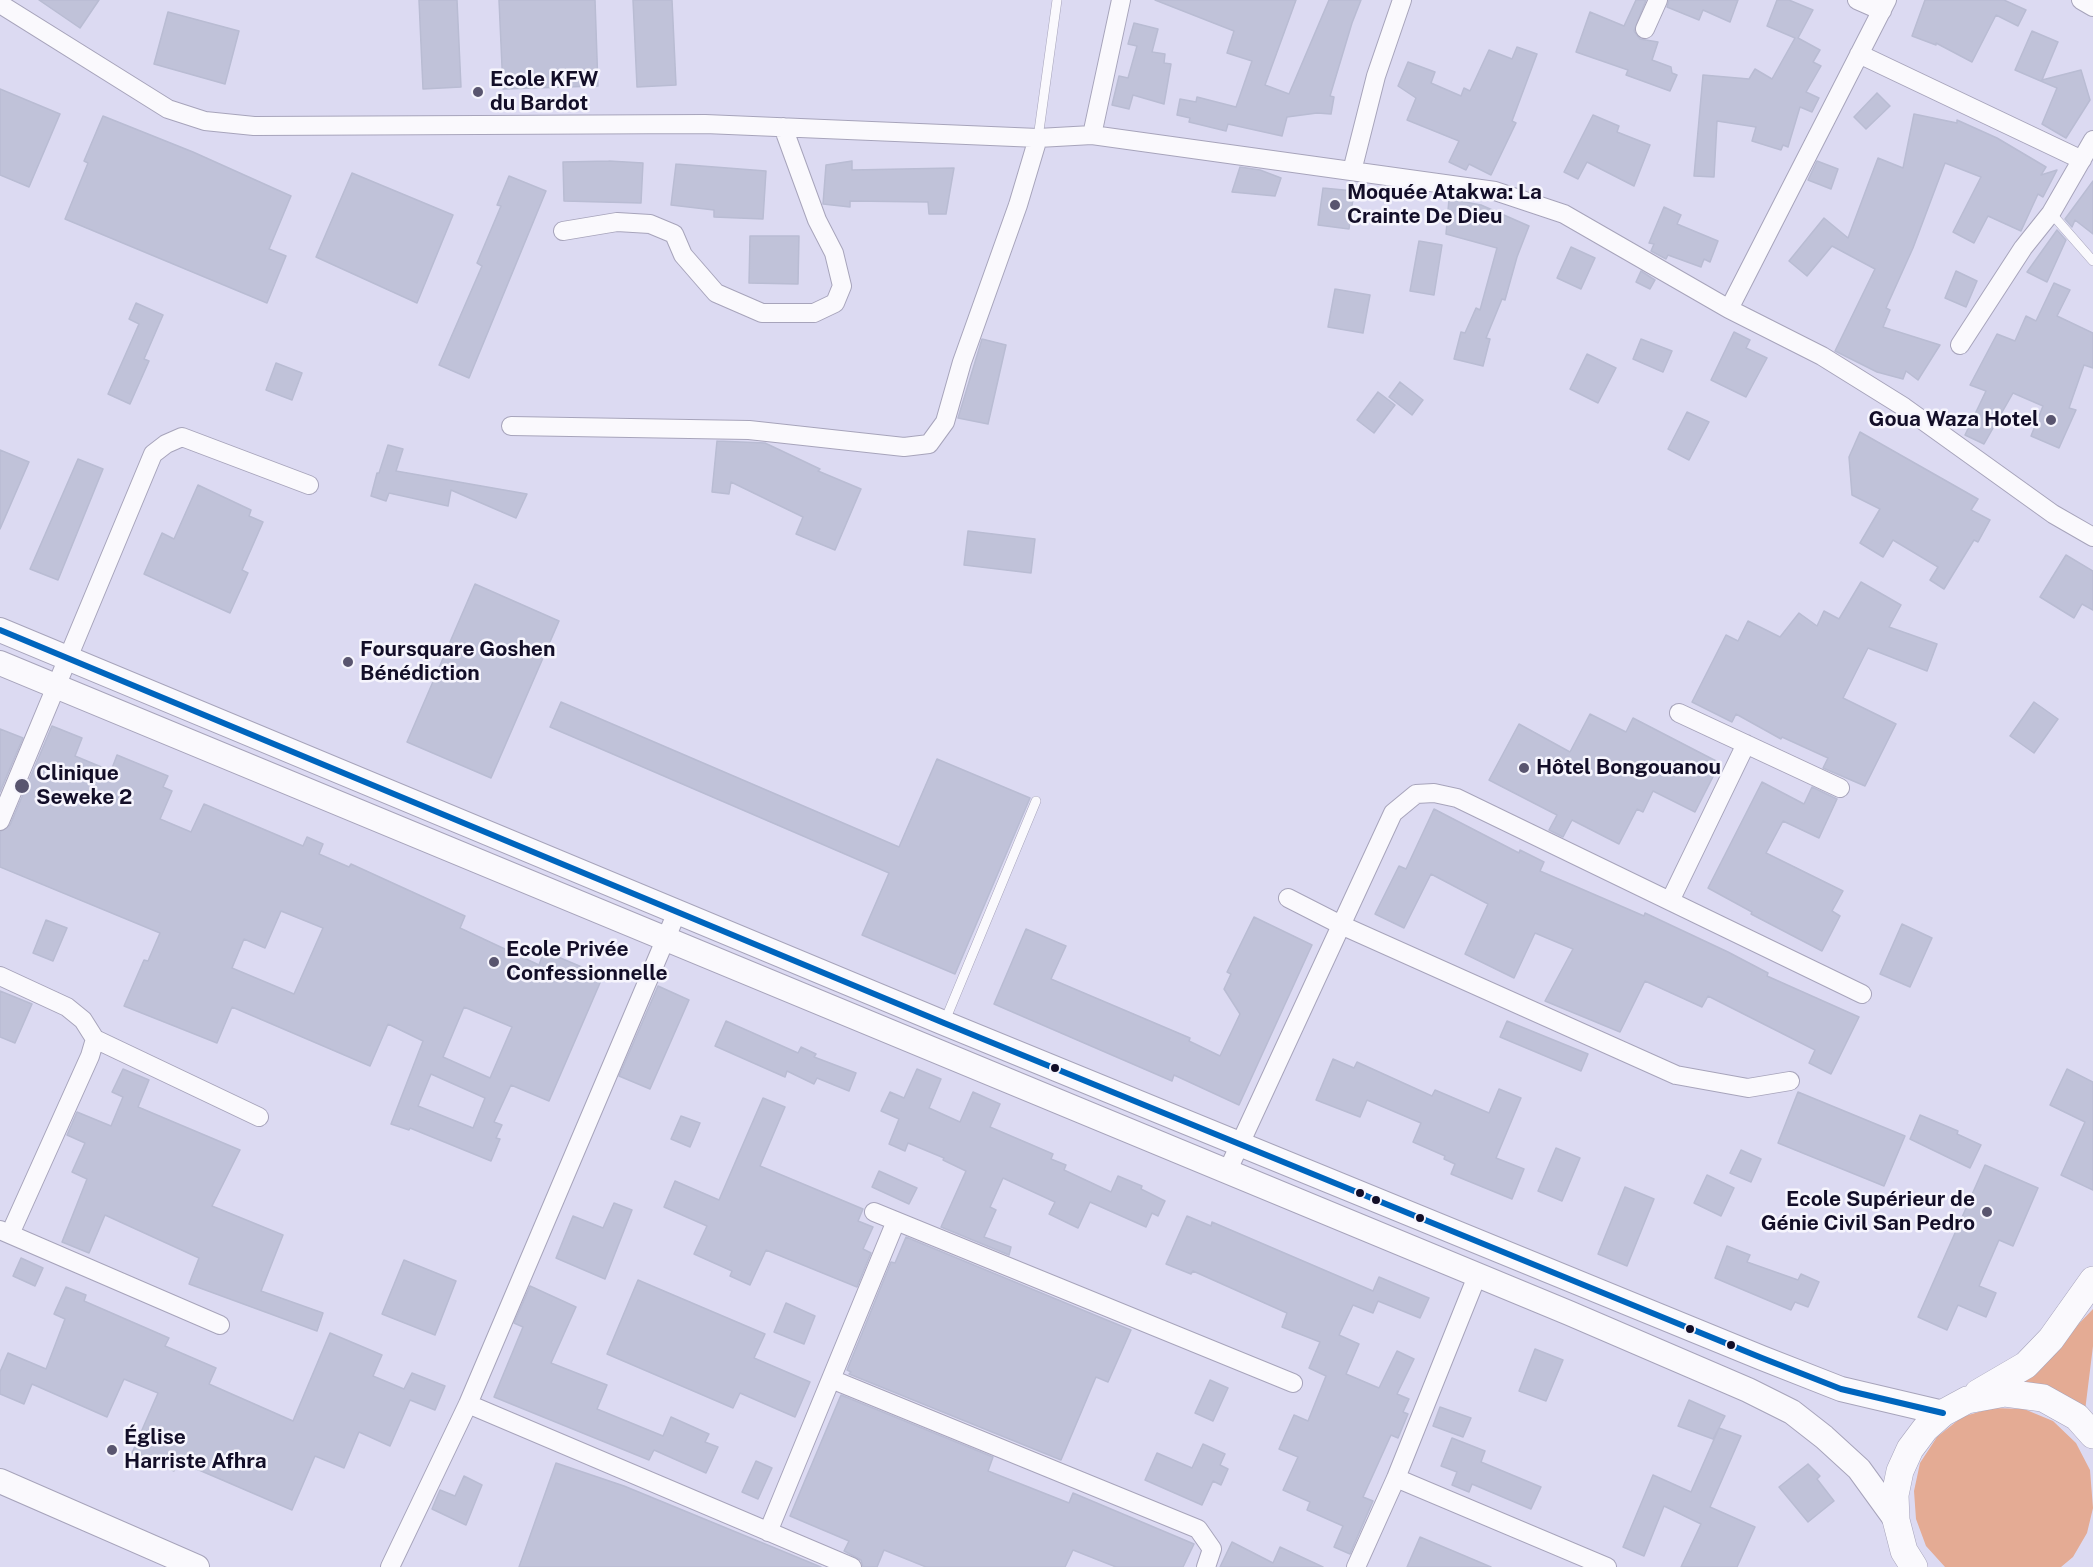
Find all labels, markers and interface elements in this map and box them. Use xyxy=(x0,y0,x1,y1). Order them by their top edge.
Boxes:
place label: Ecole KFW du Bardot xyxy=(490,67,598,117)
marker: Ecole KFW du Bardot xyxy=(471,85,485,99)
place label: Moquée Atakwa: La Crainte De Dieu xyxy=(1347,180,1542,230)
marker: Moquée Atakwa: La Crainte De Dieu xyxy=(1328,198,1342,212)
place label: Goua Waza Hotel xyxy=(1869,407,2039,433)
marker: Goua Waza Hotel xyxy=(2044,413,2058,427)
place label: Foursquare Goshen Bénédiction xyxy=(360,637,555,687)
marker: Foursquare Goshen Bénédiction xyxy=(341,655,355,669)
place label: Hôtel Bongouanou xyxy=(1536,755,1721,781)
place label: Clinique Seweke 2 xyxy=(36,761,132,811)
marker: Hôtel Bongouanou xyxy=(1517,761,1531,775)
marker: Clinique Seweke 2 xyxy=(13,777,31,795)
place label: Ecole Privée Confessionnelle xyxy=(506,937,668,987)
marker: Ecole Privée Confessionnelle xyxy=(487,955,501,969)
unlabelled marker xyxy=(1049,1062,1061,1074)
unlabelled marker xyxy=(1354,1187,1366,1199)
place label: Ecole Supérieur de Génie Civil San Pedro xyxy=(1761,1187,1975,1237)
unlabelled marker xyxy=(1370,1194,1382,1206)
marker: Ecole Supérieur de Génie Civil San Pedro xyxy=(1980,1205,1994,1219)
unlabelled marker xyxy=(1414,1212,1426,1224)
unlabelled marker xyxy=(1684,1323,1696,1335)
unlabelled marker xyxy=(1725,1339,1737,1351)
place label: Église Harriste Afhra xyxy=(124,1425,267,1475)
marker: Église Harriste Afhra xyxy=(105,1443,119,1457)

